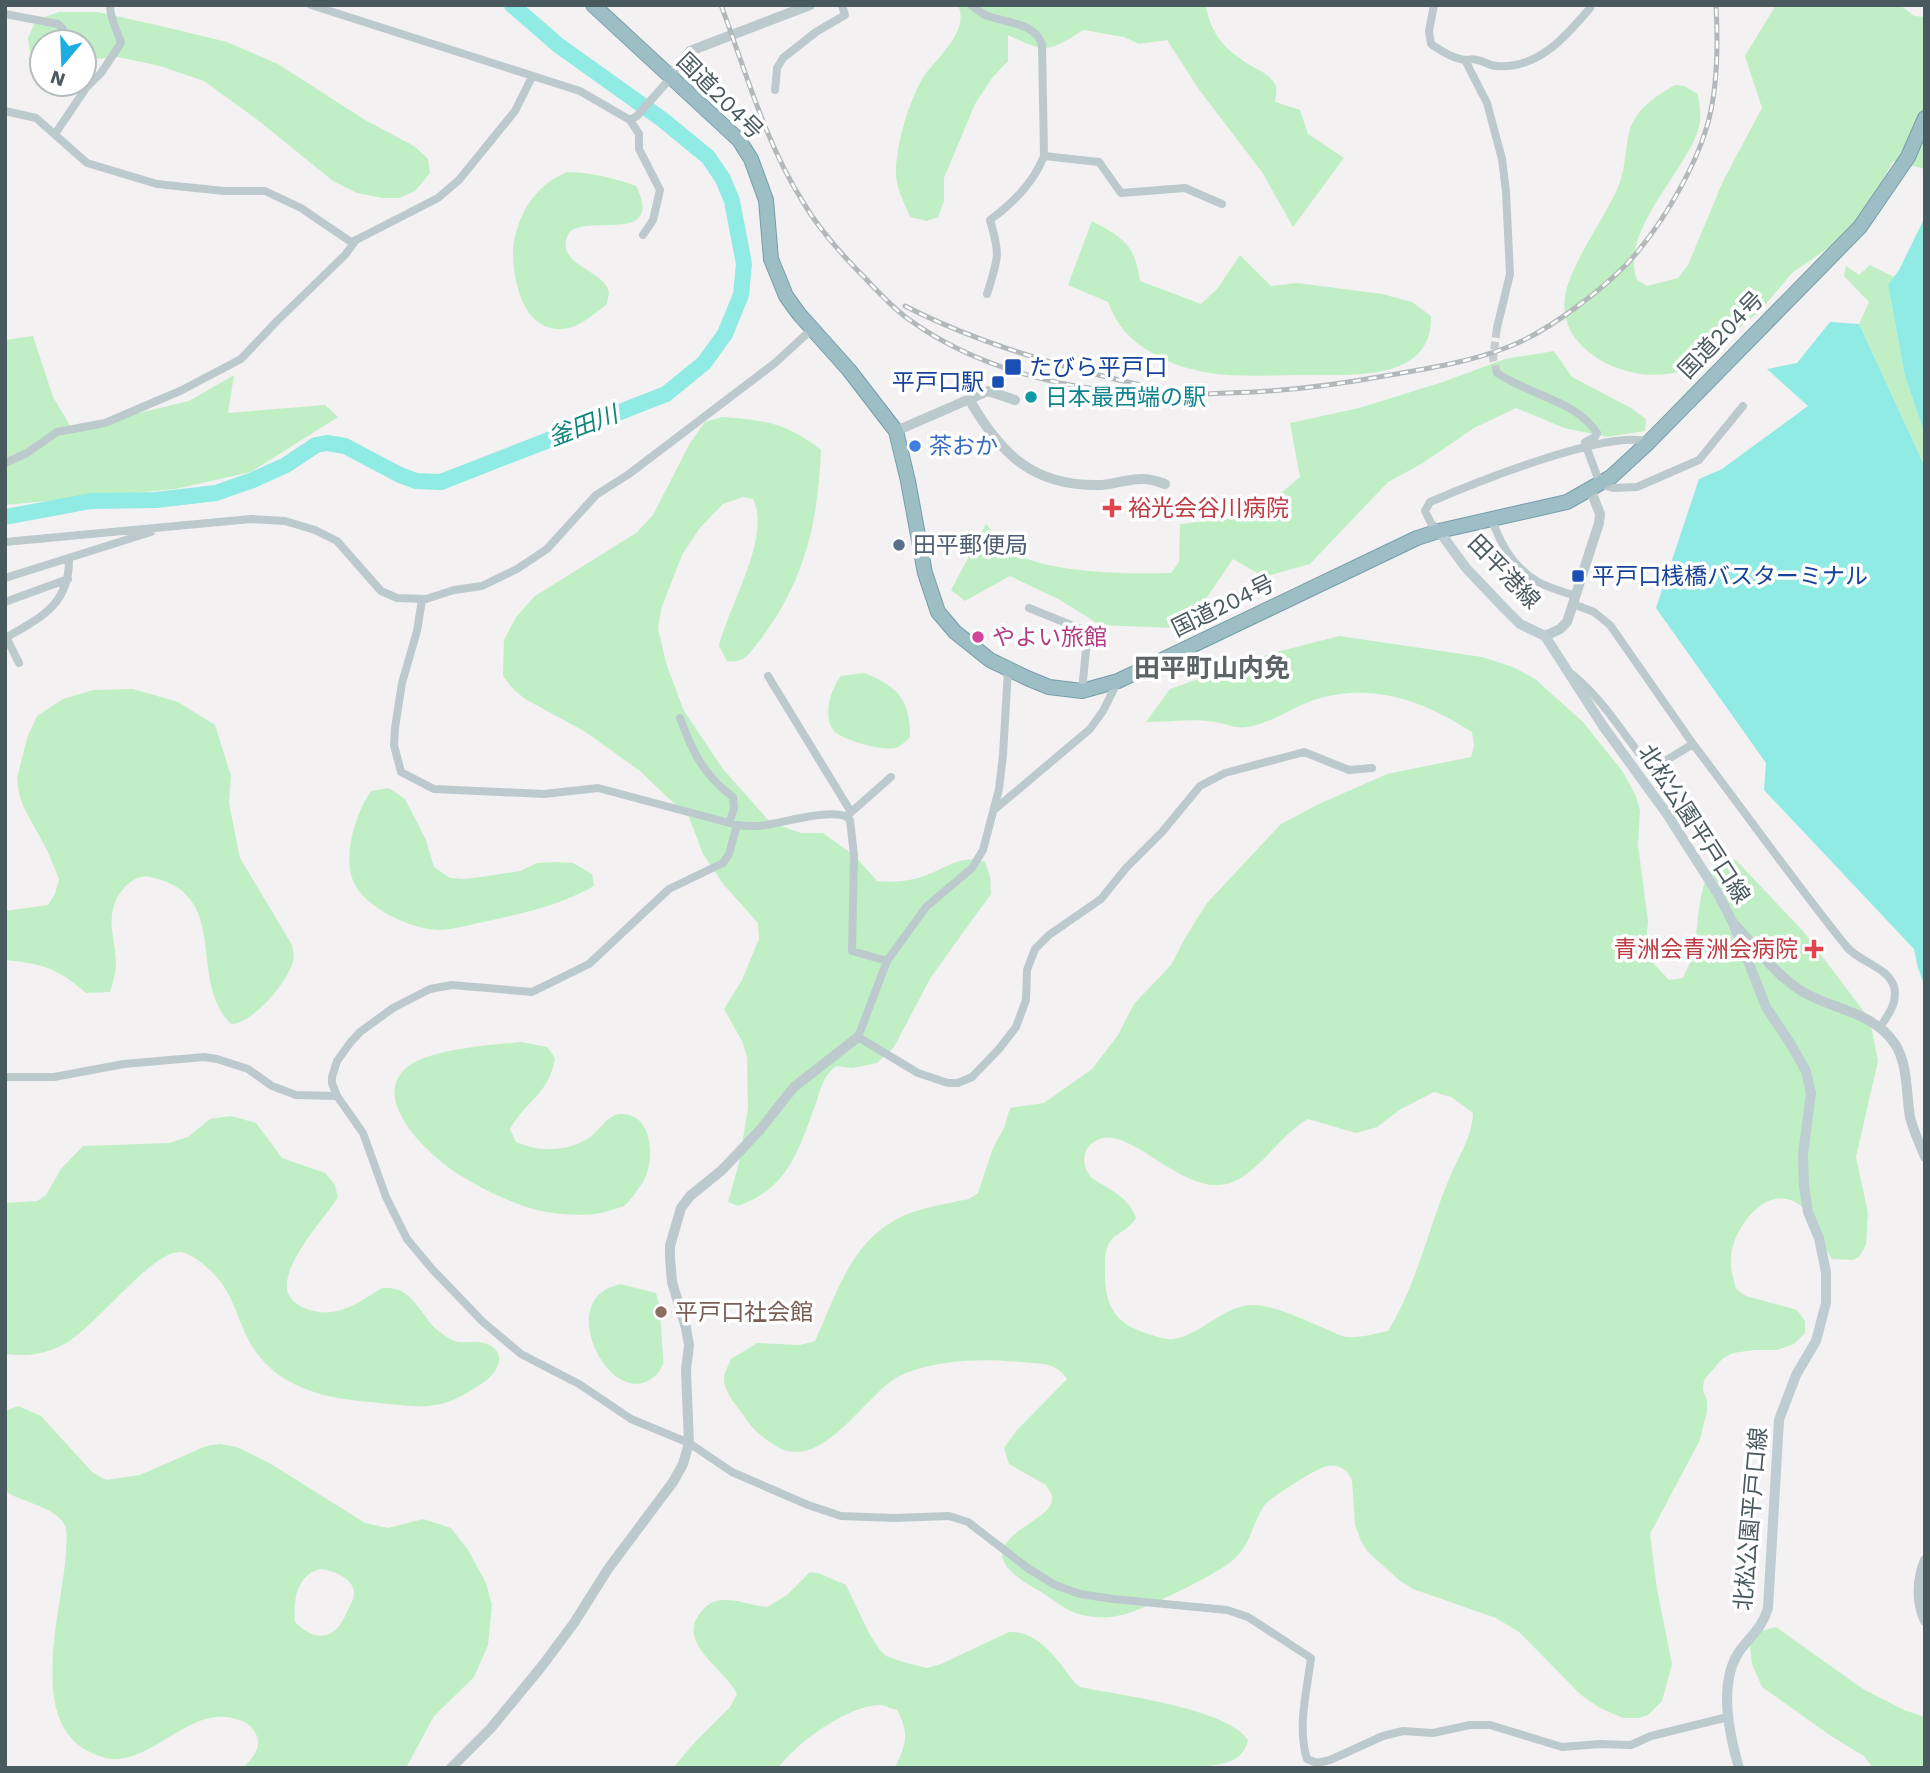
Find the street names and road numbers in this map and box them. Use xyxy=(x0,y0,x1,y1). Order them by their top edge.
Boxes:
street label: 国道204号 xyxy=(671,47,769,145)
street label: 国道204号 xyxy=(1673,286,1769,384)
street label: 田平港線 xyxy=(1462,530,1546,614)
street label: 国道204号 xyxy=(1167,570,1279,642)
street label: 北松公園平戸口線 xyxy=(1633,739,1755,909)
street label: 北松公園平戸口線 xyxy=(1730,1426,1772,1612)

